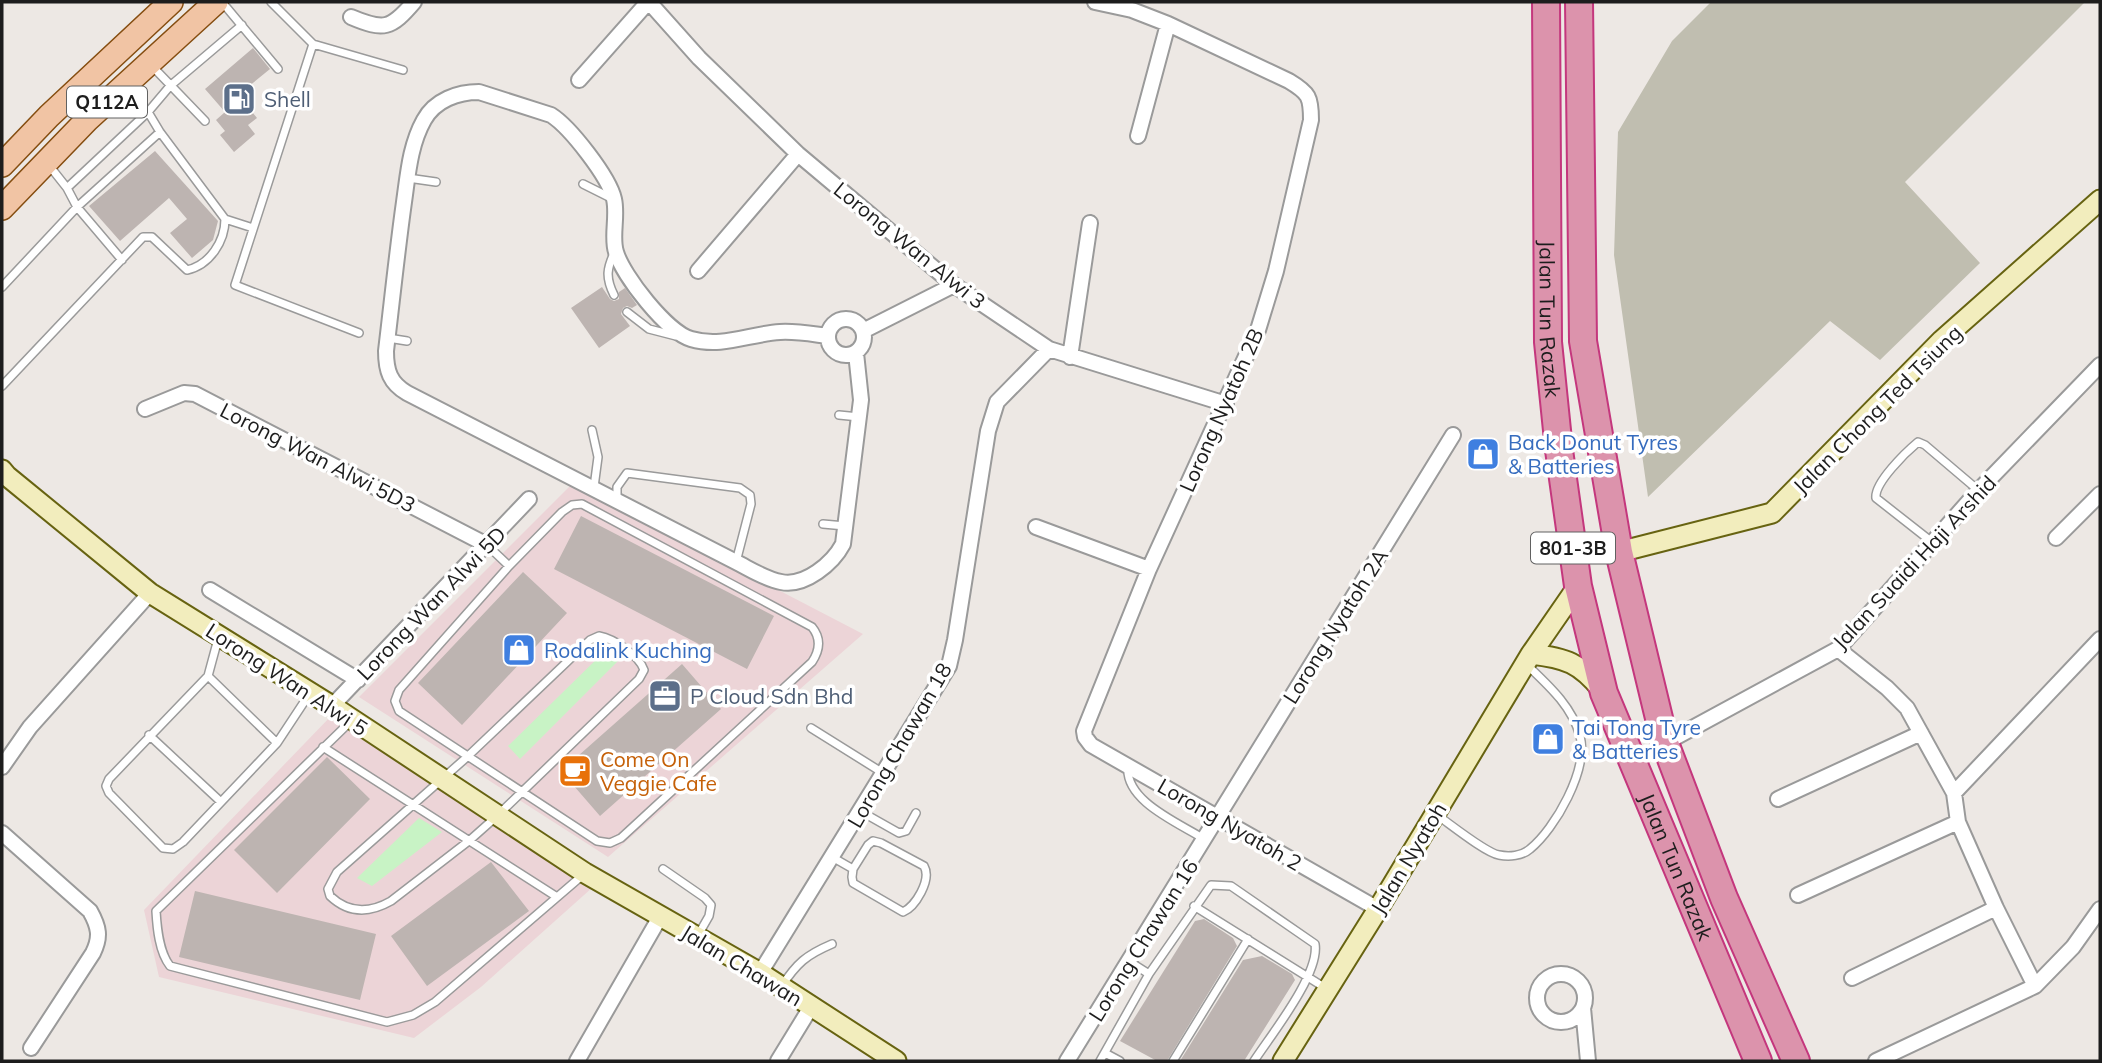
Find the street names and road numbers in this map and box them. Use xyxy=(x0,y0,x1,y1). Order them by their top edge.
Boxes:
road number: Q112A xyxy=(67,86,147,118)
street label: Lorong Wan Alwi 3 xyxy=(829,176,991,314)
street label: Jalan Tun Razak xyxy=(1534,240,1567,399)
street label: Jalan Chong Ted Tsiung xyxy=(1787,319,1967,499)
street label: Lorong Nyatoh 2B xyxy=(1173,324,1269,496)
street label: Lorong Wan Alwi 5D3 xyxy=(216,396,420,518)
street label: Jalan Suaidi Haji Arshid xyxy=(1827,470,2001,654)
street label: Lorong Wan Alwi 5D xyxy=(351,521,511,685)
road number: 801-3B xyxy=(1531,533,1615,564)
street label: Lorong Nyatoh 2A xyxy=(1277,543,1393,708)
street label: Lorong Wan Alwi 5 xyxy=(201,617,373,741)
street label: Lorong Chawan 18 xyxy=(841,658,957,832)
street label: Lorong Nyatoh 2 xyxy=(1153,772,1307,876)
street label: Jalan Tun Razak xyxy=(1634,789,1719,944)
street label: Jalan Nyatoh xyxy=(1364,797,1452,919)
street label: Lorong Chawan 16 xyxy=(1083,854,1203,1026)
street label: Jalan Chawan xyxy=(677,919,807,1011)

